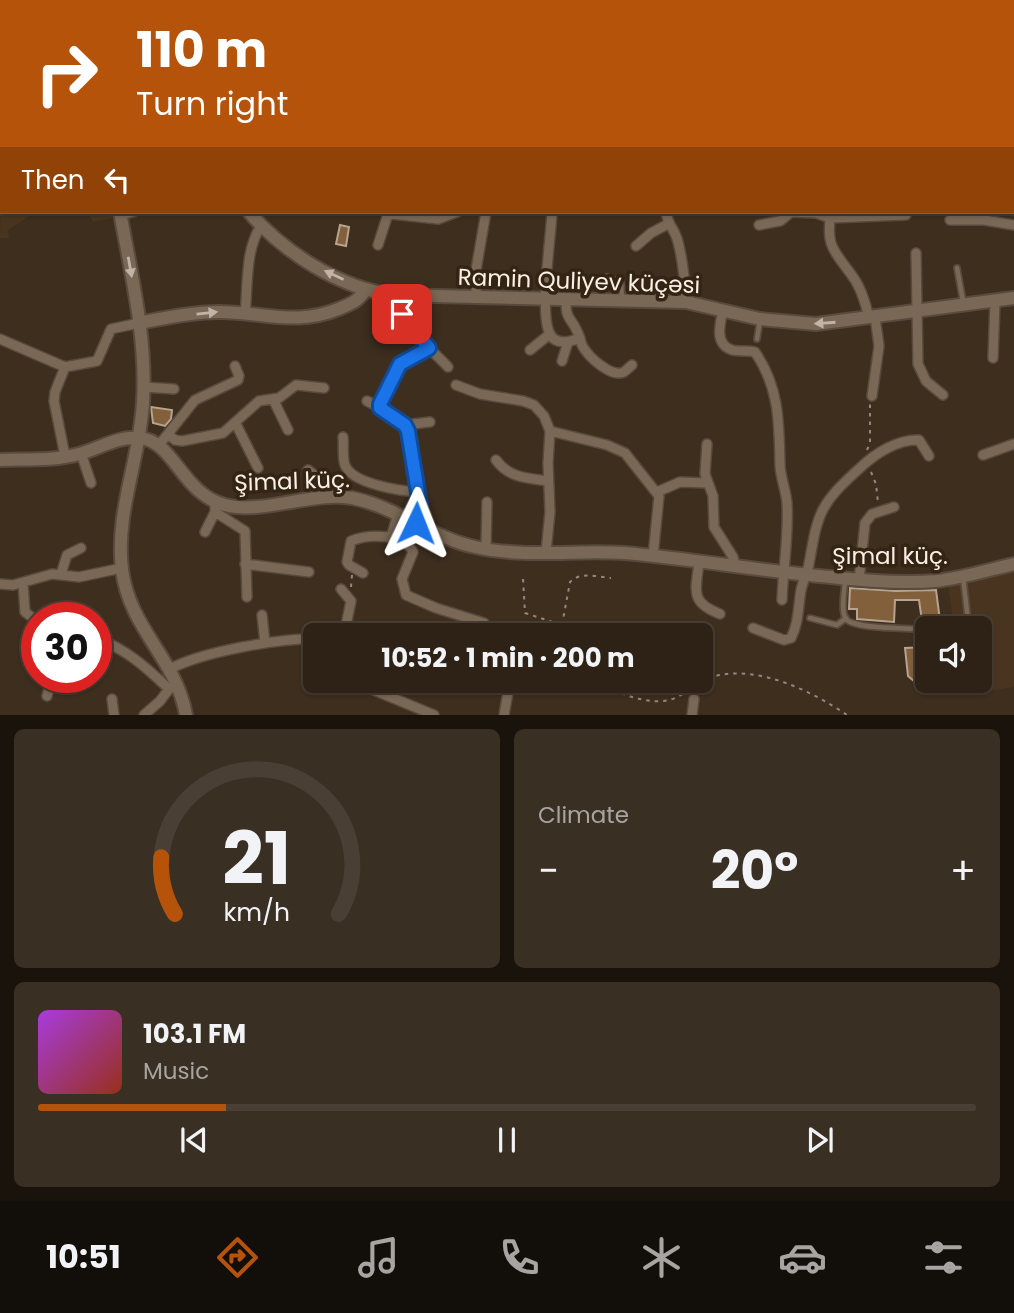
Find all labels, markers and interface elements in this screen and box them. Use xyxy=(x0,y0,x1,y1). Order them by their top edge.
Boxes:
text: 110 m xyxy=(136,16,267,84)
icon: right xyxy=(21,28,112,119)
text: Turn right xyxy=(136,81,288,126)
icon: left xyxy=(98,161,136,199)
text: Then xyxy=(21,162,84,198)
one-way arrow xyxy=(125,257,136,279)
street label: Ramin Quliyev küçəsi xyxy=(457,261,701,301)
one-way arrow xyxy=(324,270,344,281)
pin xyxy=(372,284,432,344)
icon: arrive xyxy=(383,295,421,333)
one-way arrow xyxy=(196,307,218,318)
one-way arrow xyxy=(814,318,836,329)
street label: Şimal küç. xyxy=(234,463,350,499)
position arrow xyxy=(379,486,453,560)
street label: Şimal küç. xyxy=(832,540,948,572)
speed limit sign: 30 xyxy=(21,602,112,693)
map controls xyxy=(915,616,992,693)
button: sound xyxy=(915,616,992,693)
text: 10:52 · 1 min · 200 m xyxy=(381,640,635,676)
text: Climate xyxy=(538,799,629,831)
text: 21 xyxy=(223,809,291,910)
text: 20° xyxy=(711,834,798,907)
text: − xyxy=(538,844,559,897)
text: + xyxy=(950,844,976,897)
text: km/h xyxy=(224,895,290,930)
text: 103.1 FM xyxy=(143,1016,246,1052)
text: Music xyxy=(143,1055,209,1087)
icon: previous xyxy=(175,1121,213,1159)
icon: pause xyxy=(488,1121,526,1159)
icon: next xyxy=(801,1121,839,1159)
icon: directions xyxy=(213,1233,262,1282)
icon: music xyxy=(354,1233,403,1282)
icon: phone xyxy=(495,1233,544,1282)
icon: climate xyxy=(637,1233,686,1282)
icon: car xyxy=(778,1233,827,1282)
icon: filters xyxy=(919,1233,968,1282)
text: 10:51 xyxy=(46,1234,121,1279)

